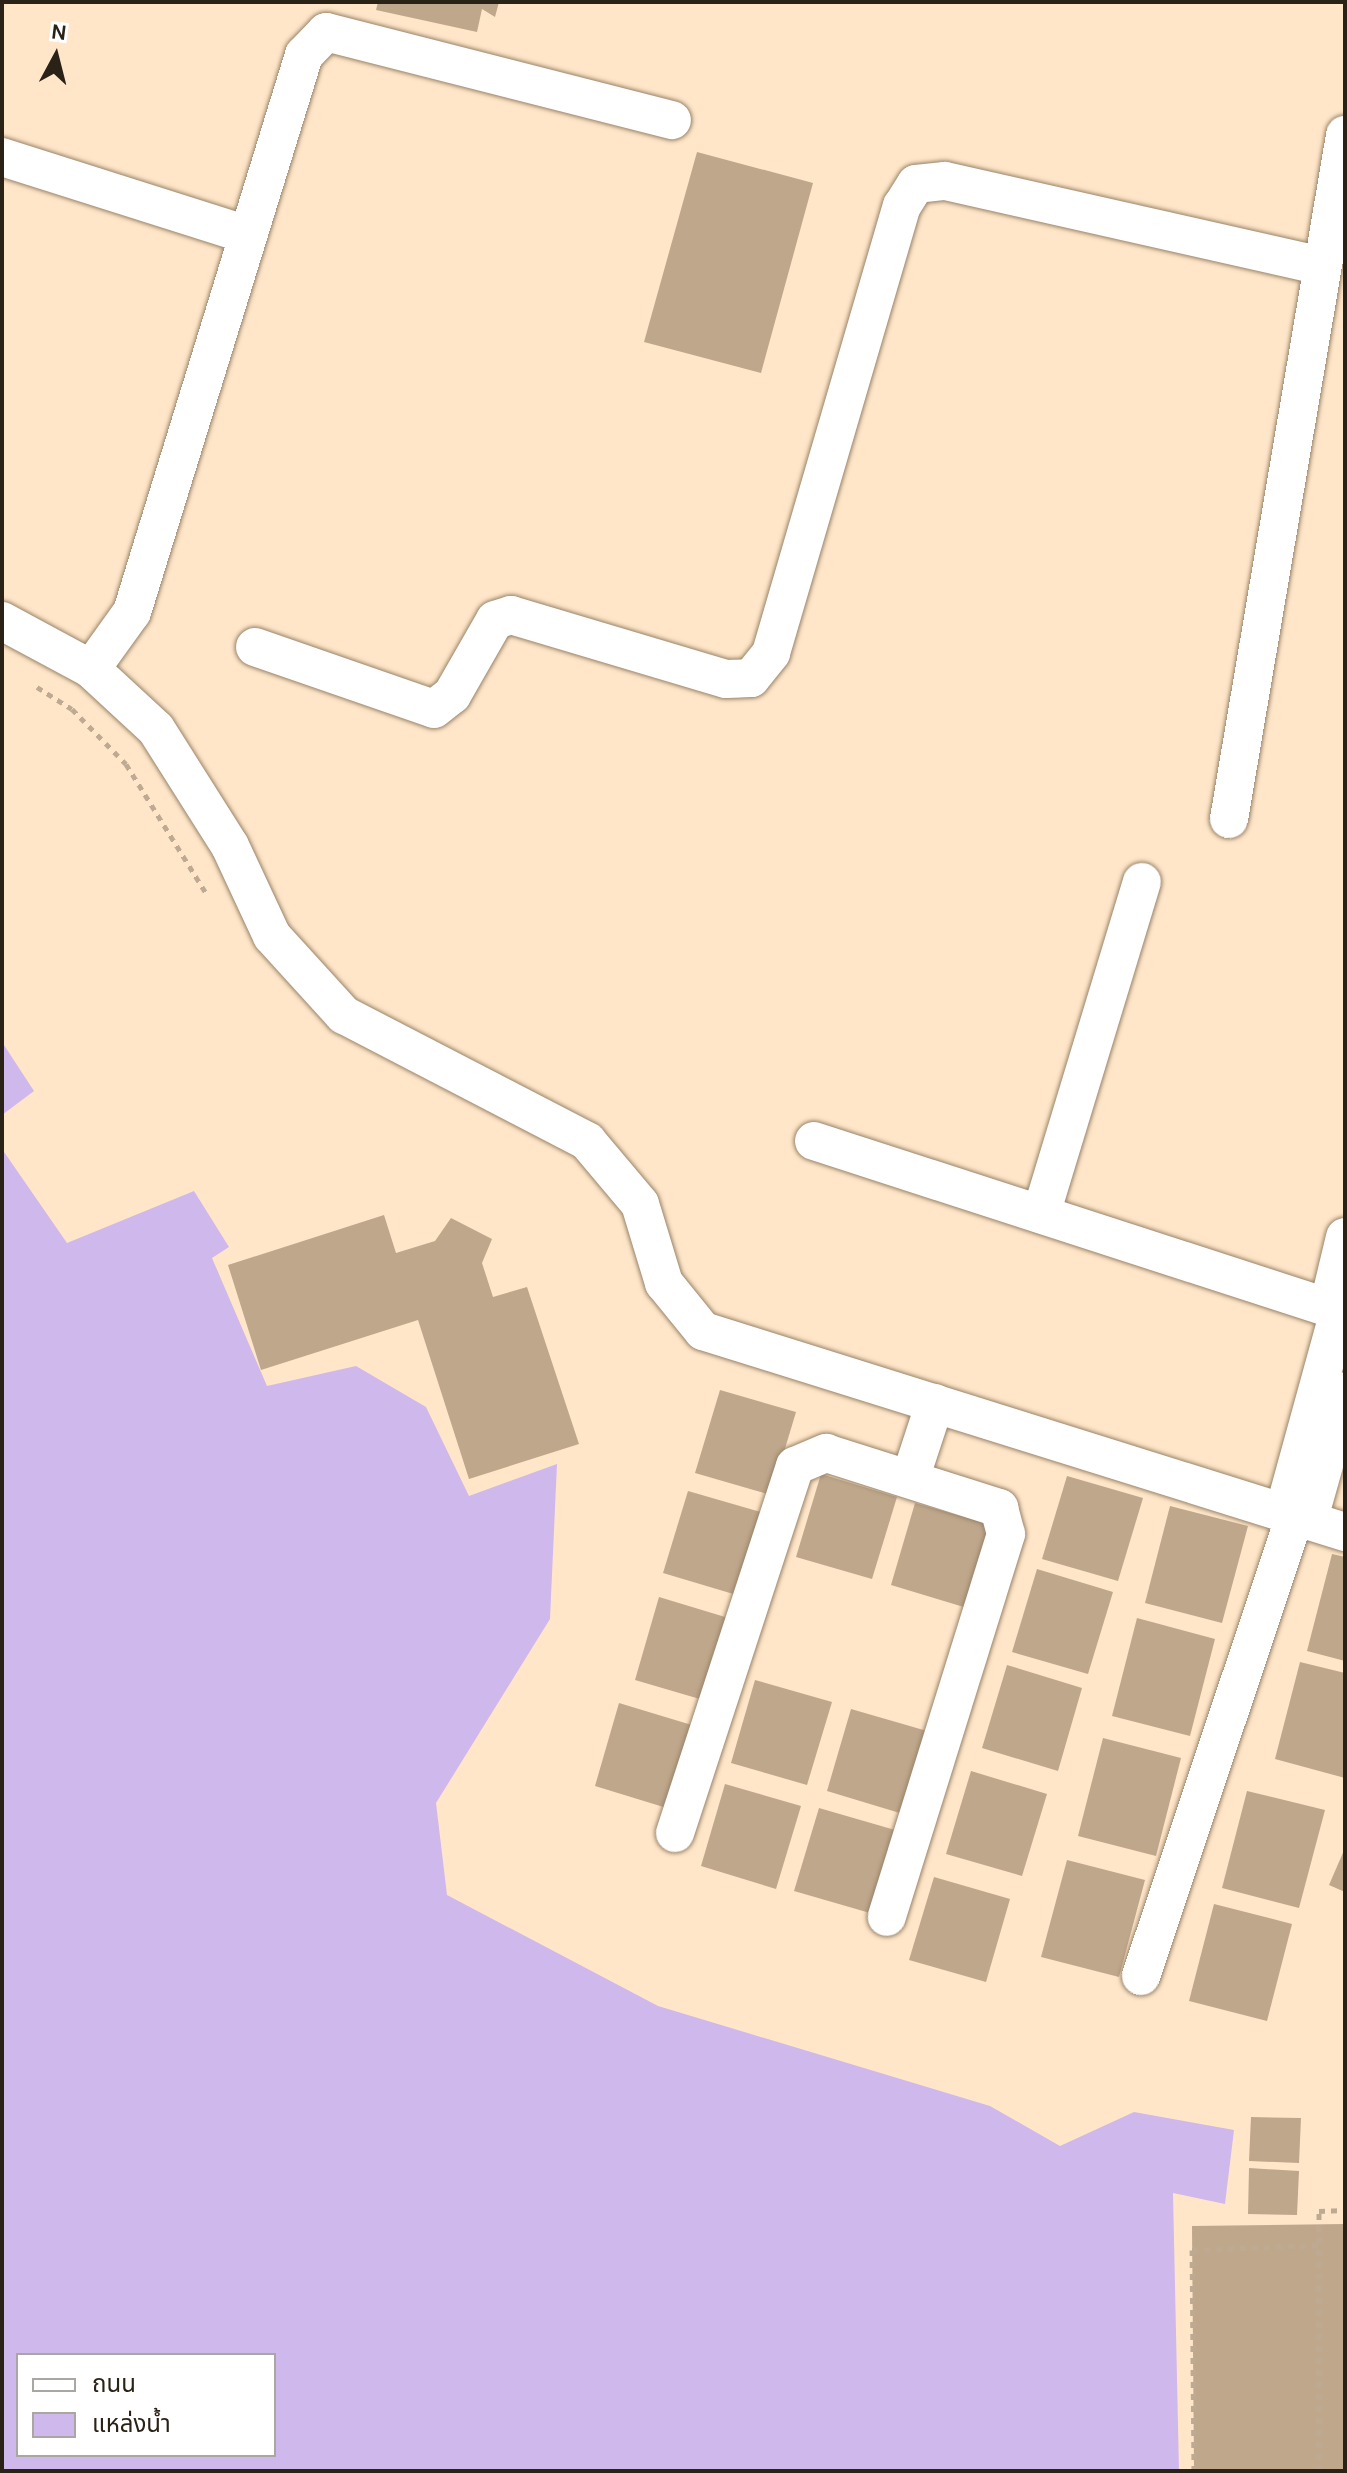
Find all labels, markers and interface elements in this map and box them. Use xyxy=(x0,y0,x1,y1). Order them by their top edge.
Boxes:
north arrow xyxy=(16,16,96,96)
text: N xyxy=(50,18,68,46)
legend xyxy=(16,2353,276,2457)
text: ถนน xyxy=(92,2370,136,2398)
text: แหล่งน้ำ xyxy=(92,2410,171,2438)

